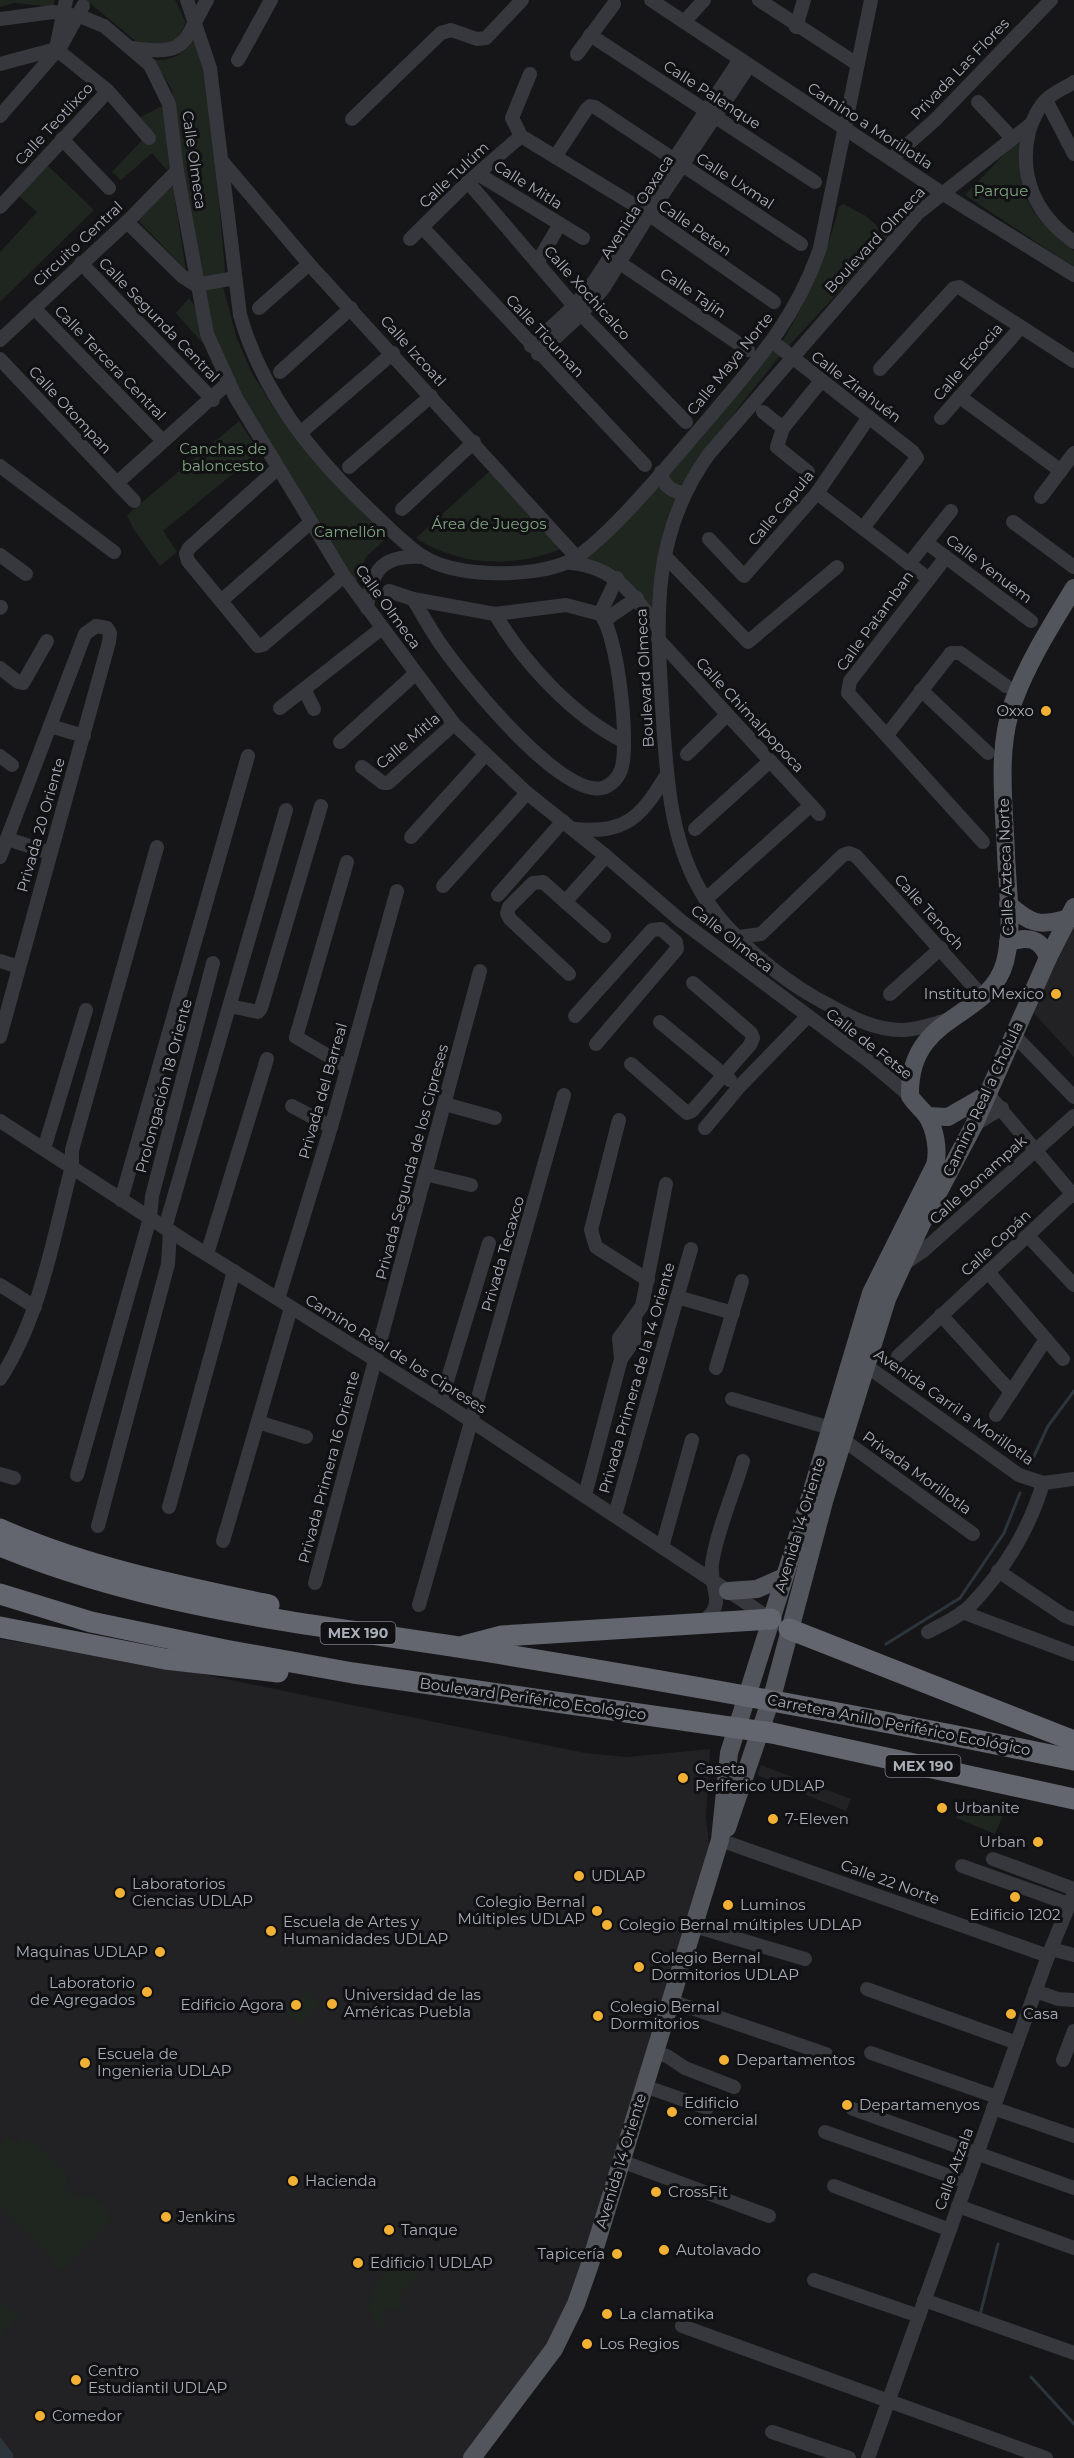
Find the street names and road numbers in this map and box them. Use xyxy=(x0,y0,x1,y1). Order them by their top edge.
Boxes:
street label: Privada Las Flores xyxy=(906,14,1013,123)
street label: Calle Palenque xyxy=(660,56,765,133)
street label: Calle Teotlixco xyxy=(10,78,97,169)
street label: Camino a Morillotla xyxy=(804,78,937,173)
street label: Calle Olmeca xyxy=(178,109,211,210)
street label: Calle Tulúm xyxy=(415,137,493,212)
street label: Calle Uxmal xyxy=(693,148,778,213)
street label: Avenida Oaxaca xyxy=(596,151,677,262)
street label: Calle Mitla xyxy=(490,156,566,213)
street label: Boulevard Olmeca xyxy=(820,182,929,297)
street label: Calle Peten xyxy=(655,195,736,260)
street label: Circuito Central xyxy=(29,197,127,290)
street label: Calle Xochicalco xyxy=(540,241,635,344)
street label: Calle Segunda Central xyxy=(95,253,224,386)
street label: Calle Tajín xyxy=(657,264,730,322)
street label: Calle Ticuman xyxy=(502,290,589,381)
street label: Calle Tercera Central xyxy=(51,301,170,424)
street label: Calle Maya Norte xyxy=(682,308,777,419)
street label: Calle Izcoatl xyxy=(376,311,450,390)
street label: Calle Escocia xyxy=(929,319,1006,404)
street label: Calle Zirahuén xyxy=(807,347,905,427)
street label: Calle Otompan xyxy=(25,362,116,458)
street label: Calle Capula xyxy=(743,466,818,549)
street label: Calle Yenuem xyxy=(942,530,1036,607)
street label: Calle Olmeca xyxy=(352,561,425,652)
street label: Calle Patamban xyxy=(832,567,917,675)
street label: Boulevard Olmeca xyxy=(631,608,658,748)
street label: Calle Chimalpopoca xyxy=(692,653,809,776)
street label: Calle Mitla xyxy=(372,708,444,773)
street label: Privada 20 Oriente xyxy=(12,755,69,894)
street label: Calle Azteca Norte xyxy=(994,798,1017,936)
street label: Calle Tenoch xyxy=(890,870,968,953)
street label: Calle Olmeca xyxy=(687,901,777,977)
street label: Prolongación 18 Oriente xyxy=(131,997,196,1175)
street label: Calle de Fetse xyxy=(822,1004,916,1083)
street label: Camino Real a Cholula xyxy=(938,1018,1027,1180)
street label: Privada del Barreal xyxy=(294,1021,351,1161)
street label: Privada Segunda de los Cipreses xyxy=(371,1042,452,1282)
street label: Calle Bonampak xyxy=(925,1131,1030,1228)
street label: Privada Tecaxco xyxy=(477,1194,528,1314)
street label: Calle Copán xyxy=(957,1205,1035,1280)
street label: Privada Primera de la 14 Oriente xyxy=(594,1260,679,1496)
street label: Camino Real de los Cipreses xyxy=(302,1290,491,1417)
street label: Avenida Carril a Morillotla xyxy=(871,1344,1038,1469)
street label: Privada Primera 16 Oriente xyxy=(294,1368,363,1565)
street label: Privada Morillotla xyxy=(859,1427,976,1519)
street label: Avenida 14 Oriente xyxy=(770,1455,829,1595)
road number: MEX 190 xyxy=(320,1622,395,1644)
street label: Boulevard Periférico Ecológico xyxy=(419,1673,648,1724)
street label: Carretera Anillo Periférico Ecológico xyxy=(766,1690,1032,1759)
road number: MEX 190 xyxy=(886,1755,960,1777)
street label: Calle 22 Norte xyxy=(838,1855,942,1908)
street label: Avenida 14 Oriente xyxy=(591,2091,650,2231)
street label: Calle Atzala xyxy=(930,2125,977,2213)

